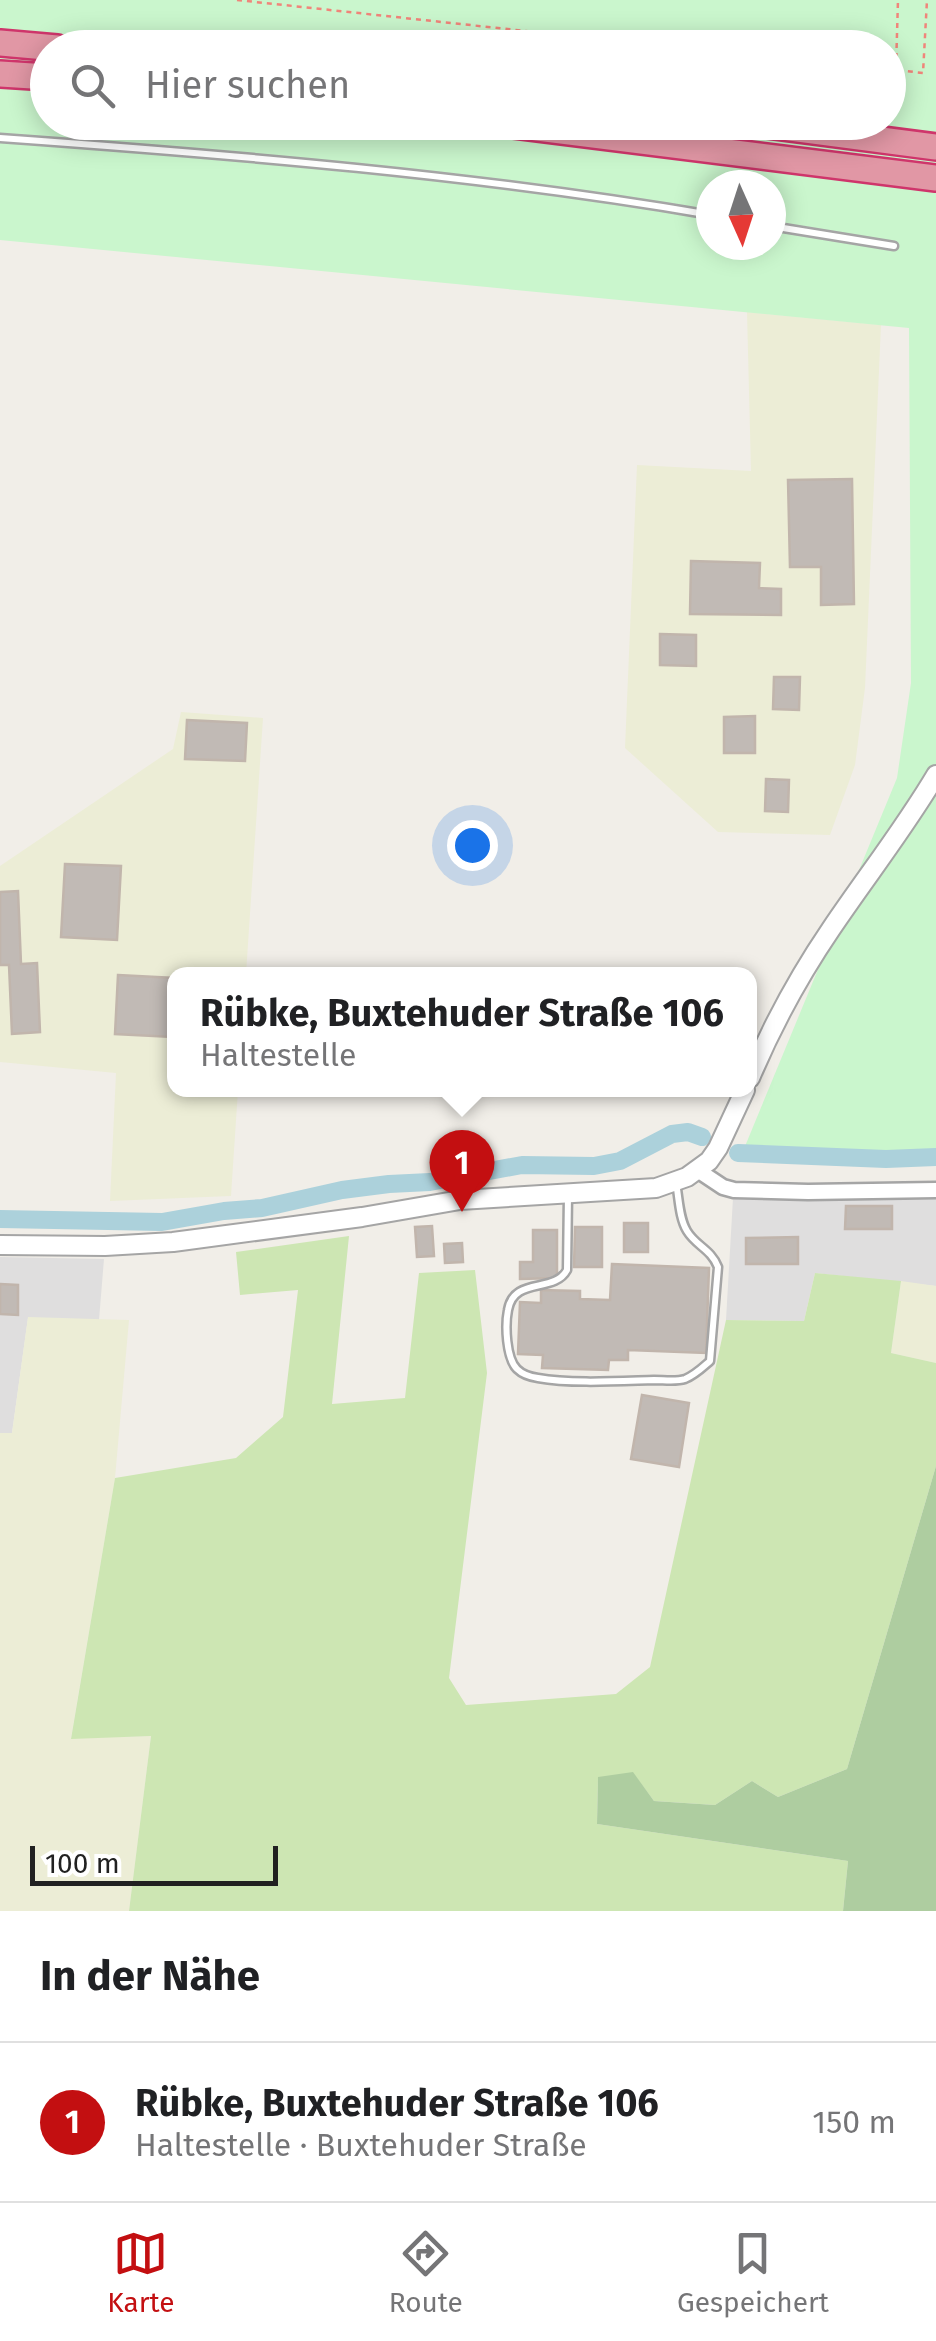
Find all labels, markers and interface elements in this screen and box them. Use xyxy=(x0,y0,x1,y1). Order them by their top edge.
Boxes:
search box xyxy=(30,30,906,140)
icon: search xyxy=(65,58,120,113)
text: Hier suchen xyxy=(145,62,350,108)
north arrow xyxy=(696,170,786,260)
your location xyxy=(447,820,498,871)
popup xyxy=(167,967,757,1097)
text: Rübke, Buxtehuder Straße 106 xyxy=(200,990,724,1036)
text: Haltestelle xyxy=(200,1036,356,1074)
pin: 1 xyxy=(430,1130,494,1212)
scale bar xyxy=(30,1841,278,1886)
text: 100 m xyxy=(45,1847,120,1880)
text: In der Nähe xyxy=(40,1951,260,2001)
text: Rübke, Buxtehuder Straße 106 xyxy=(135,2080,659,2126)
text: 1 xyxy=(65,2103,80,2141)
text: 150 m xyxy=(812,2103,896,2141)
text: Haltestelle · Buxtehuder Straße xyxy=(135,2126,587,2164)
tab: Karte xyxy=(107,2226,174,2319)
tab: Route xyxy=(389,2226,463,2319)
tab: Gespeichert xyxy=(677,2226,829,2319)

